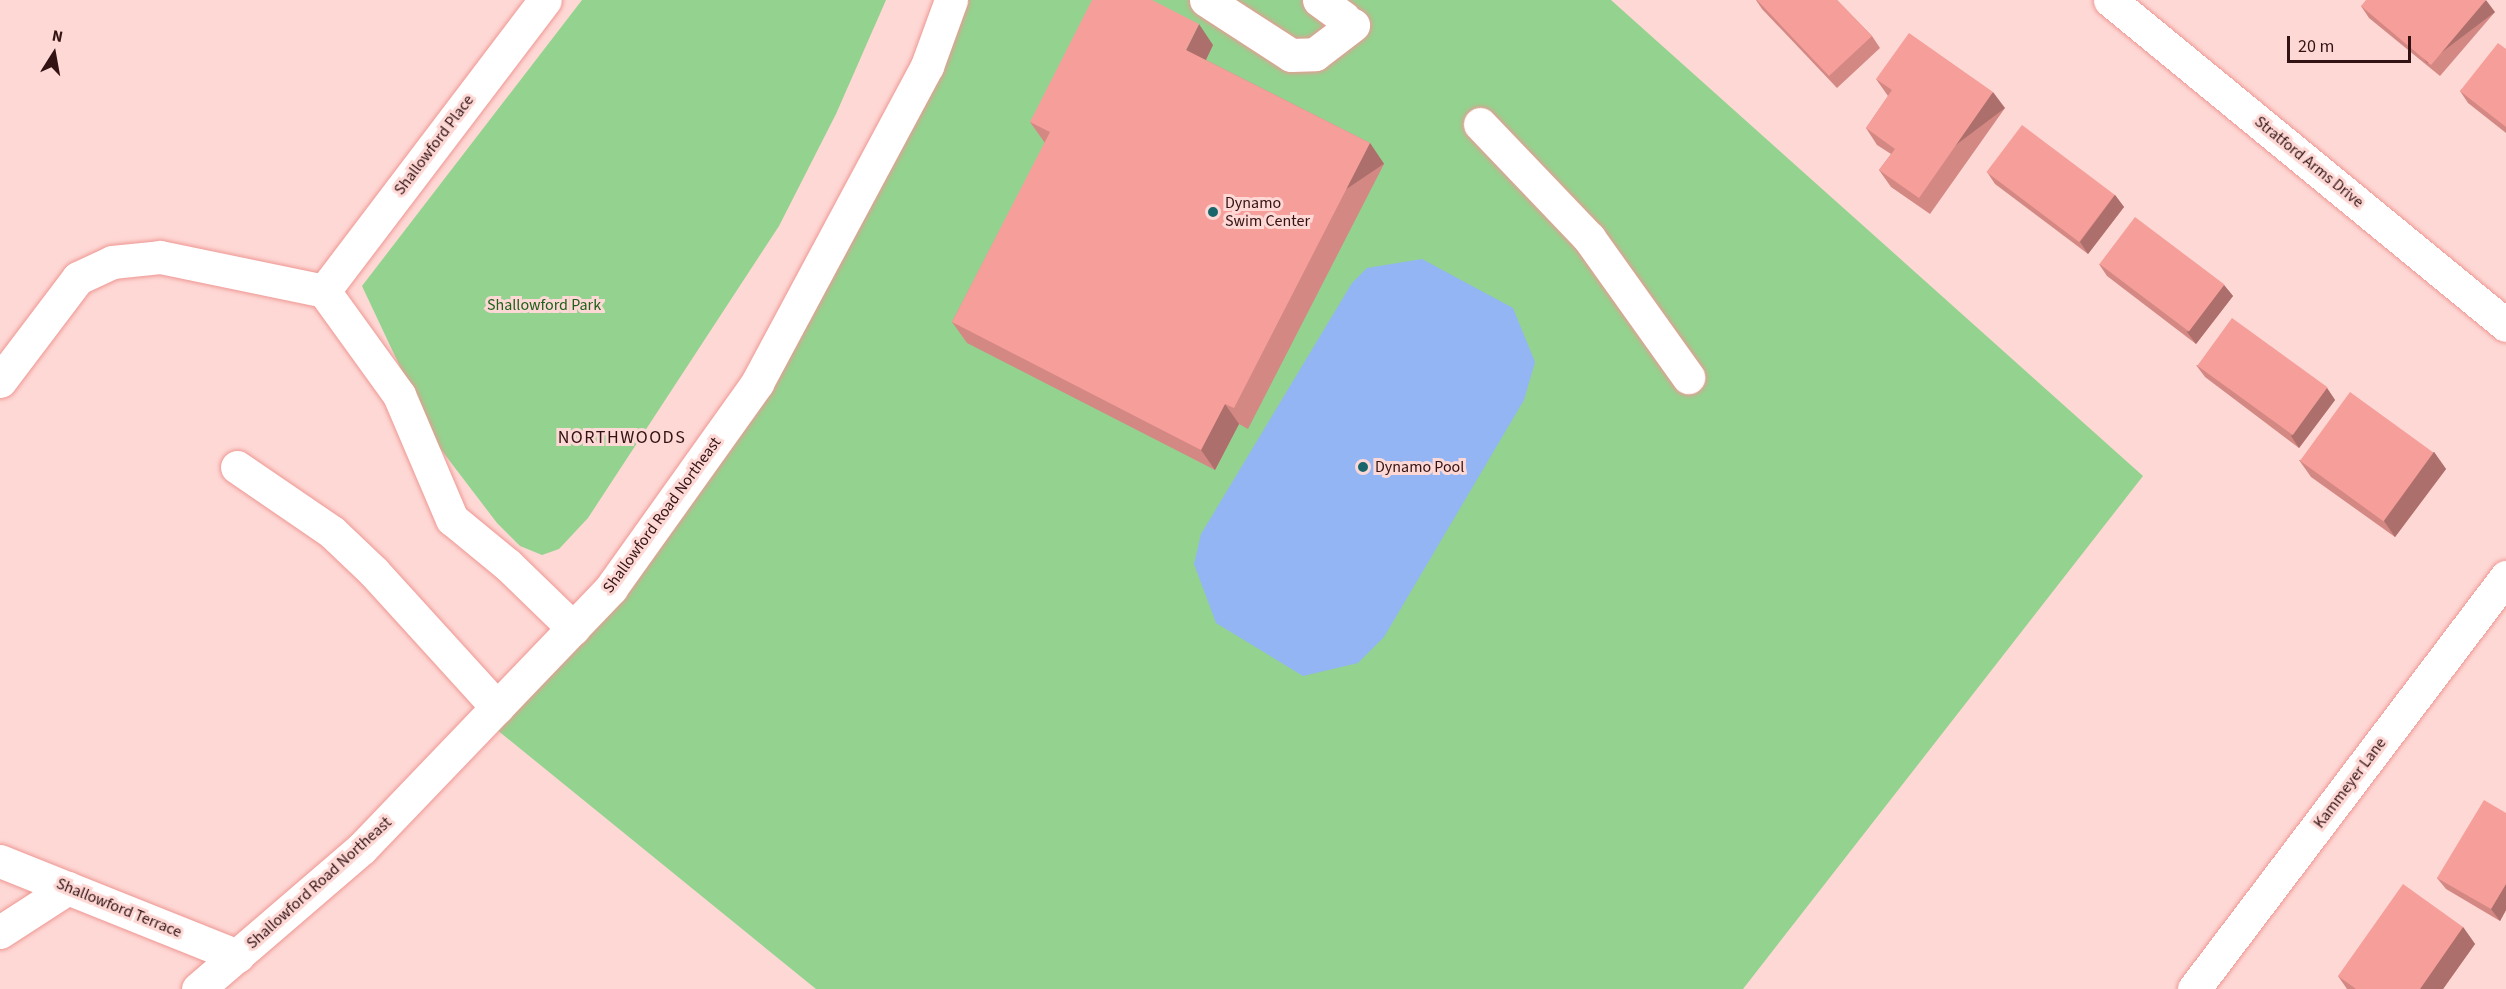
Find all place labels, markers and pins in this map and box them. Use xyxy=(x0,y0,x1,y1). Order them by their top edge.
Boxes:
place label: Dynamo Swim Center xyxy=(1225,193,1310,231)
marker: Dynamo Swim Center xyxy=(1206,205,1220,219)
place label: Dynamo Pool xyxy=(1375,457,1464,477)
marker: Dynamo Pool xyxy=(1356,460,1370,474)

